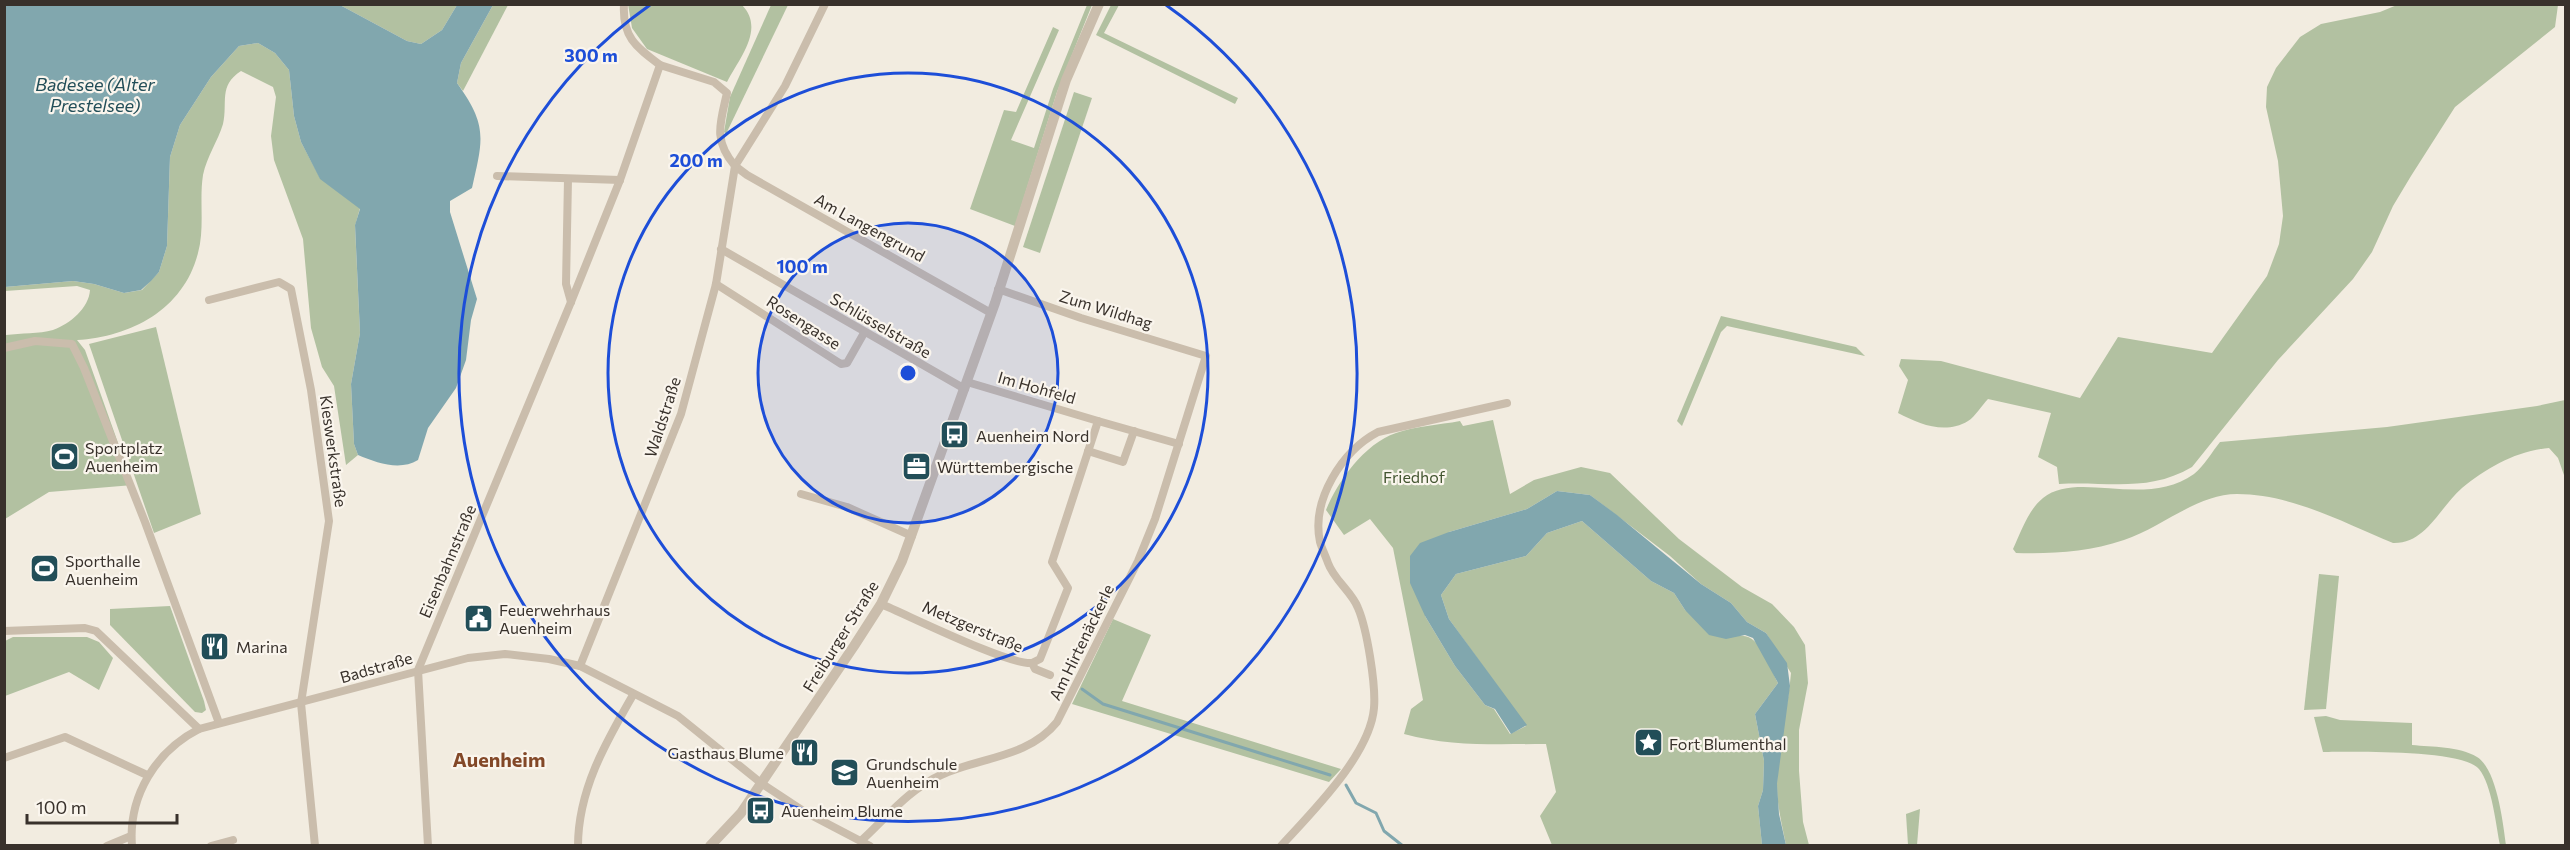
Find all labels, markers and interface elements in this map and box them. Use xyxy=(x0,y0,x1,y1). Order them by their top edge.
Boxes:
text: 300 m xyxy=(564,44,618,66)
water label: Badesee (Alter Prestelsee) xyxy=(35,73,156,116)
text: 200 m xyxy=(669,149,723,171)
street label: Am Langengrund xyxy=(811,189,929,265)
text: 100 m xyxy=(776,255,828,277)
street label: Zum Wildhag xyxy=(1057,286,1155,332)
street label: Schlüsselstraße xyxy=(827,289,935,361)
street label: Rosengasse xyxy=(763,291,845,353)
centre of rings xyxy=(898,363,918,383)
street label: Im Hohfeld xyxy=(996,367,1078,407)
street label: Waldstraße xyxy=(640,374,684,460)
street label: Kieswerkstraße xyxy=(317,394,351,508)
bus stop icon: Auenheim Nord xyxy=(939,419,971,451)
place label: Auenheim Nord xyxy=(976,426,1089,445)
place label: Sportplatz Auenheim xyxy=(85,438,163,475)
sports icon: Sportplatz Auenheim xyxy=(48,440,80,472)
office icon: Württembergische xyxy=(900,450,932,482)
place label: Württembergische xyxy=(937,457,1073,476)
park label: Friedhof xyxy=(1383,467,1446,486)
street label: Eisenbahnstraße xyxy=(415,502,479,620)
place label: Sporthalle Auenheim xyxy=(65,551,140,588)
sports icon: Sporthalle Auenheim xyxy=(28,553,60,585)
street label: Freiburger Straße xyxy=(798,577,882,695)
street label: Am Hirtenäckerle xyxy=(1045,581,1117,703)
street label: Metzgerstraße xyxy=(920,596,1026,656)
place label: Feuerwehrhaus Auenheim xyxy=(499,600,610,637)
public building icon: Feuerwehrhaus Auenheim xyxy=(462,602,494,634)
restaurant icon: Marina xyxy=(199,630,231,662)
place label: Marina xyxy=(236,637,288,656)
street label: Badstraße xyxy=(338,648,414,686)
place icon: Fort Blumenthal xyxy=(1632,727,1664,759)
place label: Fort Blumenthal xyxy=(1669,734,1786,753)
restaurant icon: Gasthaus Blume xyxy=(789,736,821,768)
place label: Gasthaus Blume xyxy=(668,743,784,762)
district label: Auenheim xyxy=(453,747,545,771)
place label: Grundschule Auenheim xyxy=(866,754,957,791)
school or university icon: Grundschule Auenheim xyxy=(829,756,861,788)
scale bar xyxy=(27,787,177,825)
bus stop icon: Auenheim Blume xyxy=(744,794,776,826)
text: 100 m xyxy=(36,796,86,818)
place label: Auenheim Blume xyxy=(781,801,903,820)

